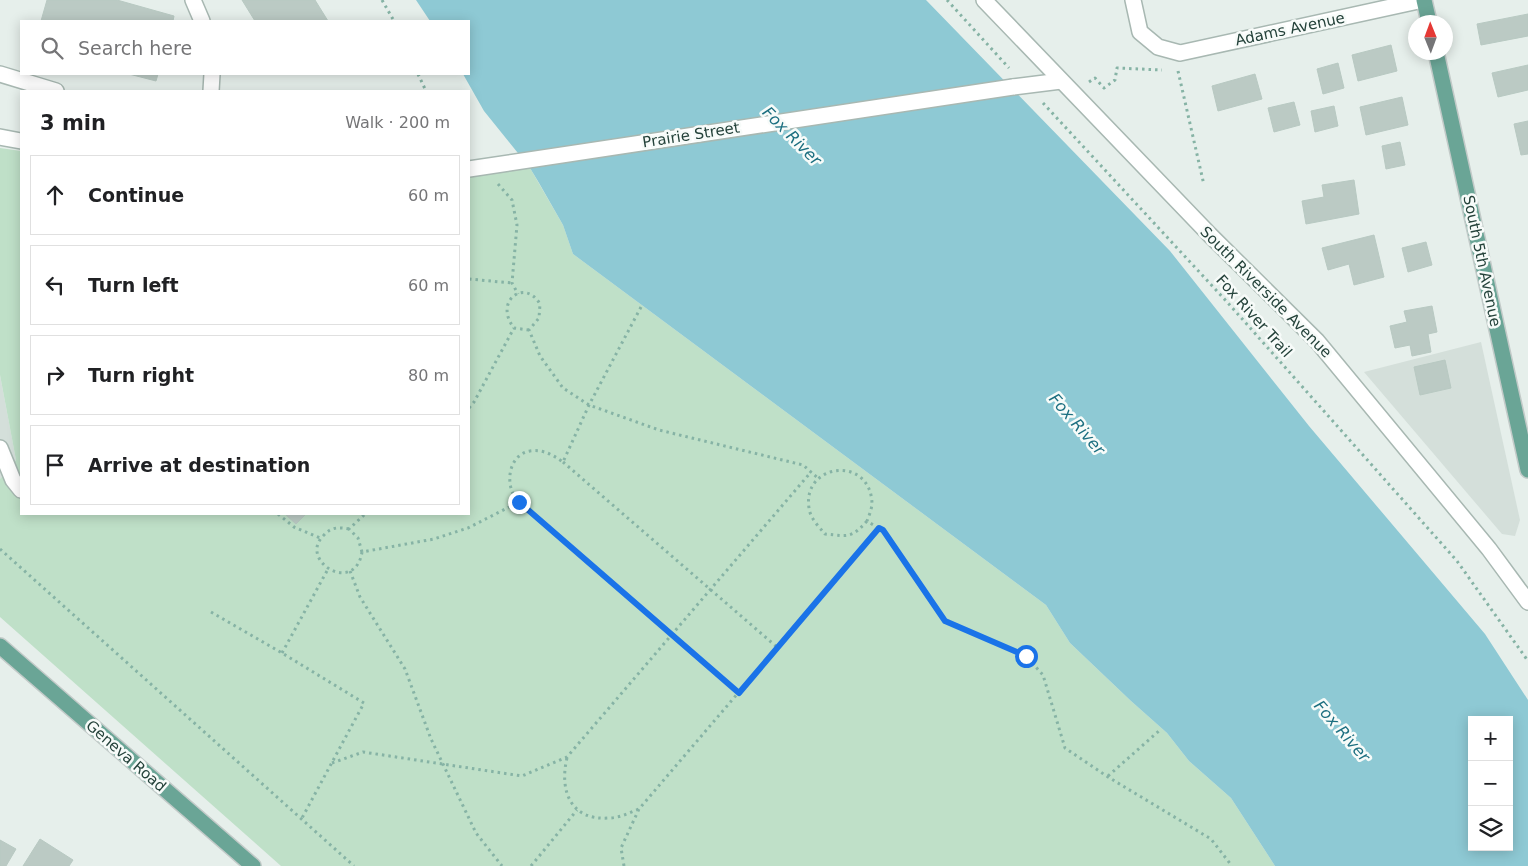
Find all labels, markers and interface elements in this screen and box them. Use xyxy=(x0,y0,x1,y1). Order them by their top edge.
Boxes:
street label: Adams Avenue xyxy=(1234,9,1346,49)
north arrow xyxy=(1408,15,1453,60)
search box xyxy=(20,20,470,75)
icon: search xyxy=(38,34,66,62)
text: Search here xyxy=(78,37,192,59)
water label: Fox River xyxy=(759,103,826,170)
text: 3 min xyxy=(40,111,106,135)
text: Walk · 200 m xyxy=(345,113,450,132)
street label: Prairie Street xyxy=(641,118,741,152)
icon: ahead xyxy=(41,181,69,209)
text: Continue xyxy=(88,184,184,206)
text: 60 m xyxy=(408,186,449,205)
street label: South 5th Avenue xyxy=(1459,194,1505,328)
street label: South Riverside Avenue xyxy=(1197,223,1335,361)
icon: left xyxy=(41,271,69,299)
street label: Fox River Trail xyxy=(1212,271,1296,361)
text: Turn left xyxy=(88,274,179,296)
text: 60 m xyxy=(408,276,449,295)
icon: right xyxy=(41,361,69,389)
text: Turn right xyxy=(88,364,194,386)
text: 80 m xyxy=(408,366,449,385)
water label: Fox River xyxy=(1045,389,1110,460)
icon: arrive xyxy=(41,451,69,479)
text: Arrive at destination xyxy=(88,454,310,476)
route end xyxy=(508,491,531,514)
route start xyxy=(1015,645,1038,668)
water label: Fox River xyxy=(1310,696,1375,767)
street label: Geneva Road xyxy=(82,716,170,796)
map controls xyxy=(1468,716,1513,851)
button: + xyxy=(1468,716,1513,761)
button: − xyxy=(1468,761,1513,806)
button: layers xyxy=(1468,806,1513,851)

